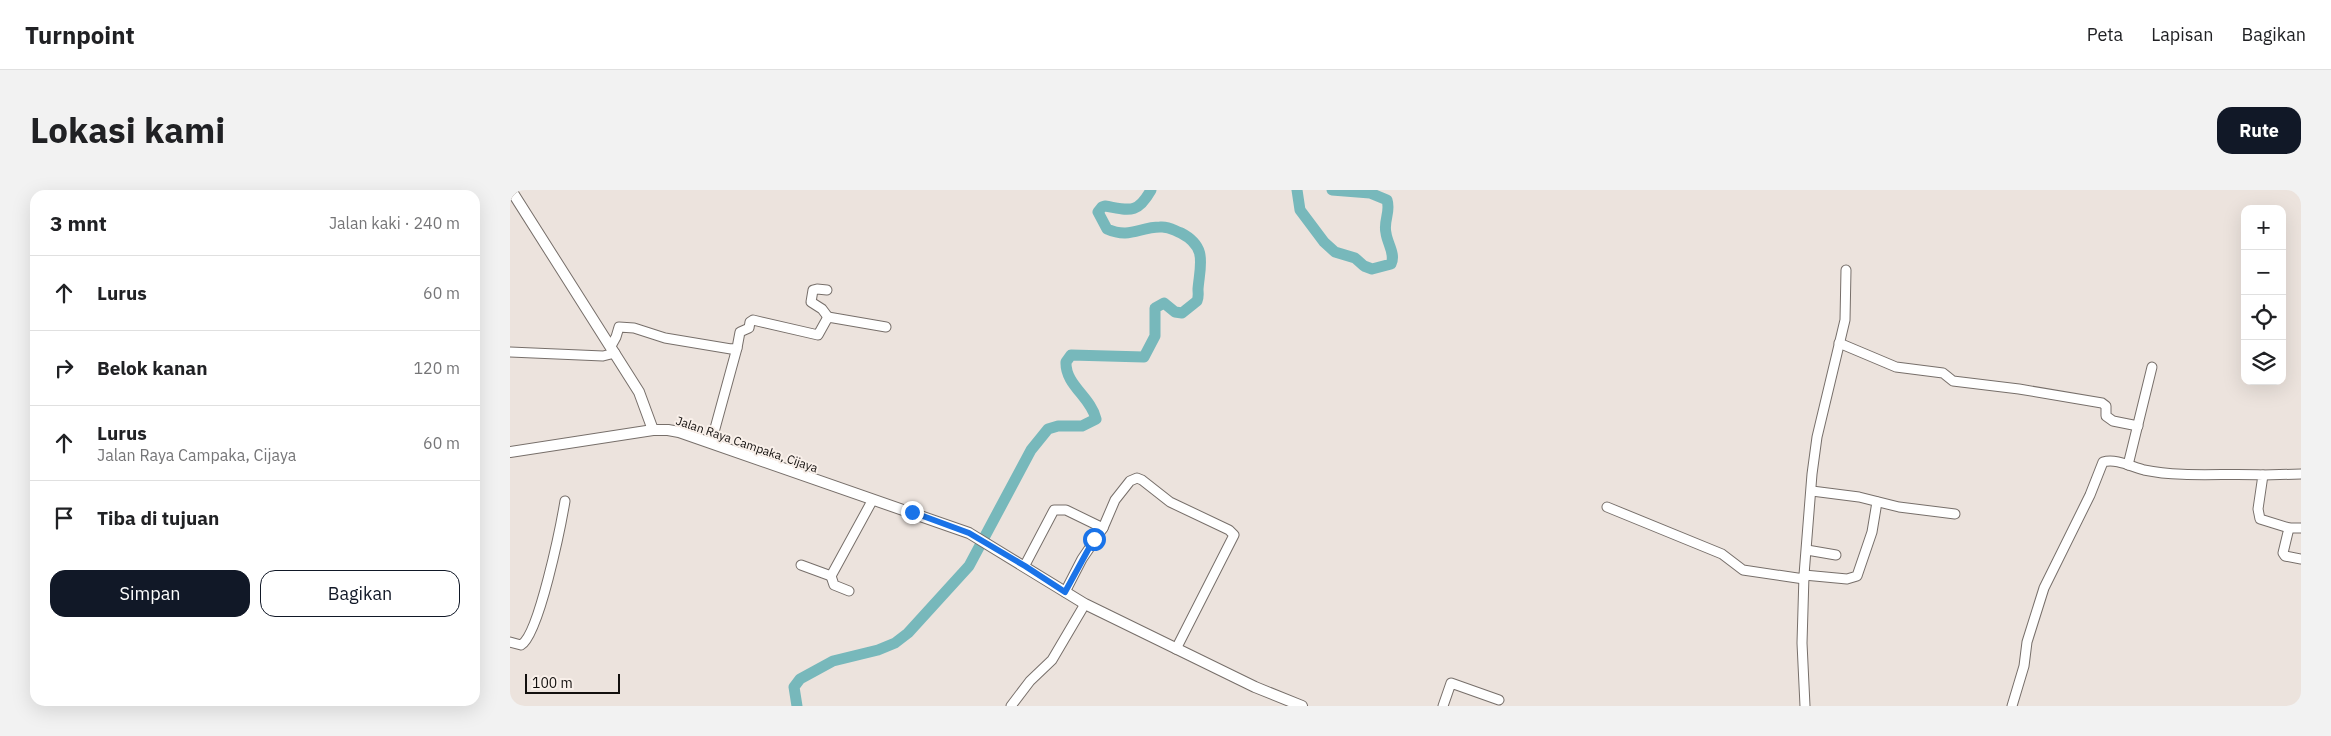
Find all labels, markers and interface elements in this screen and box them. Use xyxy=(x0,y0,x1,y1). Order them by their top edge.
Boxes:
text: Turnpoint xyxy=(25,19,135,51)
text: Peta xyxy=(2087,23,2123,46)
text: Lapisan xyxy=(2151,23,2213,46)
text: Bagikan xyxy=(2241,23,2306,46)
text: Lokasi kami xyxy=(30,107,225,153)
button: Rute xyxy=(2217,107,2301,154)
map controls xyxy=(2241,205,2286,385)
button: + xyxy=(2241,205,2286,250)
text: 3 mnt xyxy=(50,209,107,237)
text: Jalan kaki · 240 m xyxy=(329,213,460,233)
button: − xyxy=(2241,250,2286,295)
icon: ahead xyxy=(50,279,78,307)
text: Lurus xyxy=(97,281,147,305)
text: 60 m xyxy=(423,283,460,303)
button: locate xyxy=(2241,295,2286,340)
button: layers xyxy=(2241,340,2286,385)
icon: right xyxy=(50,354,78,382)
text: Belok kanan xyxy=(97,356,208,380)
text: 120 m xyxy=(413,358,460,378)
street label: Jalan Raya Campaka, Cijaya xyxy=(674,413,821,476)
text: Lurus xyxy=(97,421,147,445)
icon: ahead xyxy=(50,429,78,457)
text: 60 m xyxy=(423,433,460,453)
text: Jalan Raya Campaka, Cijaya xyxy=(97,445,296,465)
route end xyxy=(901,501,924,524)
icon: arrive xyxy=(50,504,78,532)
text: Tiba di tujuan xyxy=(97,506,219,530)
route start xyxy=(1083,528,1106,551)
button: Simpan xyxy=(50,570,250,617)
button: Bagikan xyxy=(260,570,460,617)
scale bar xyxy=(525,671,620,694)
text: 100 m xyxy=(532,674,573,692)

